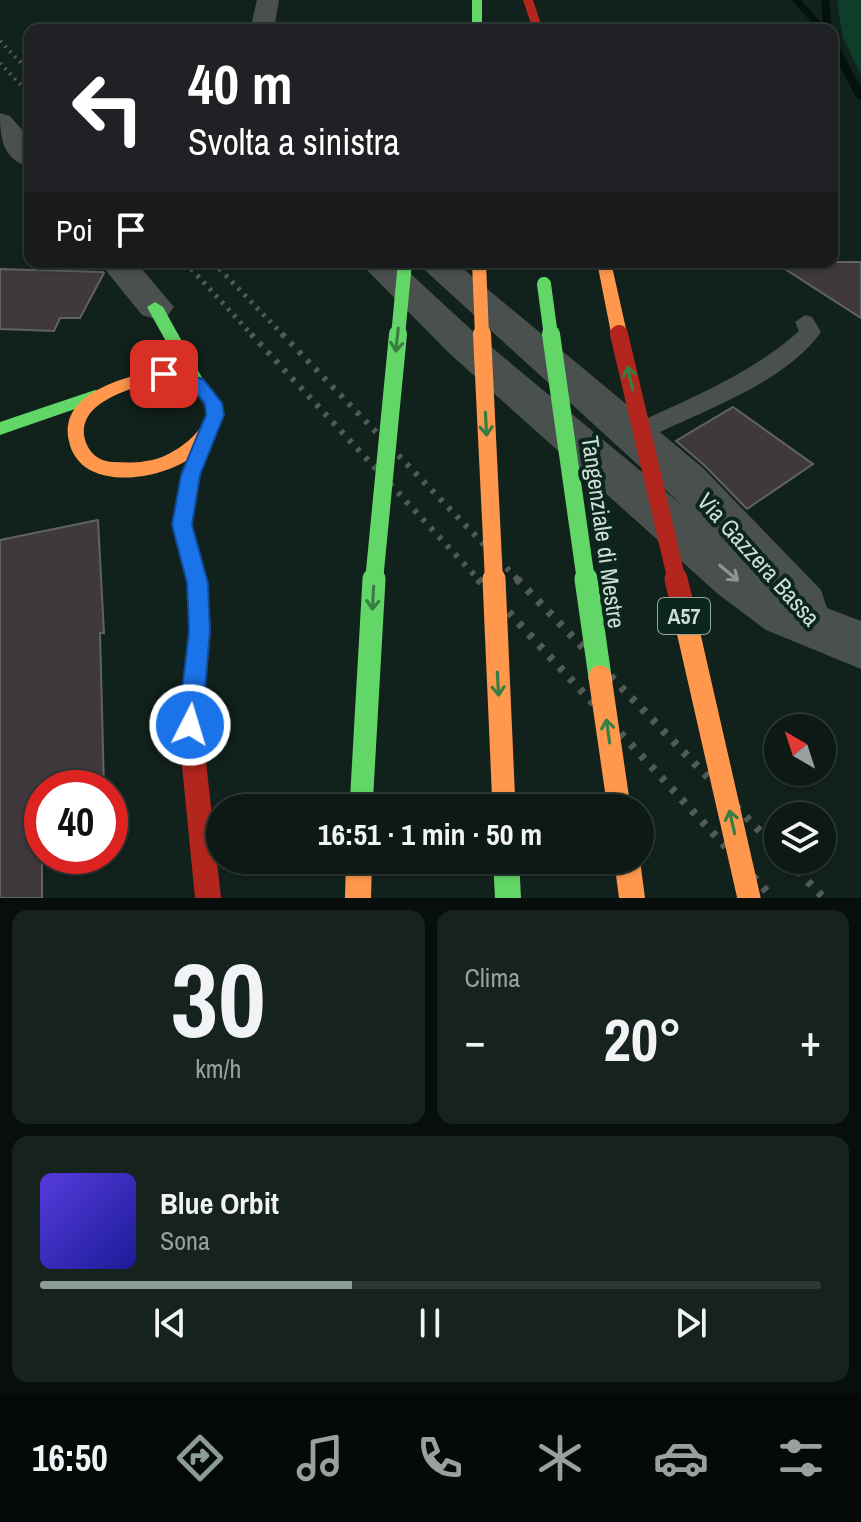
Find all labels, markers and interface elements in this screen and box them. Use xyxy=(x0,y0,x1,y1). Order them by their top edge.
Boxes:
text: 40 m xyxy=(188,46,293,121)
icon: left xyxy=(56,56,160,160)
text: Svolta a sinistra xyxy=(188,118,400,166)
icon: arrive xyxy=(109,208,153,252)
text: Poi xyxy=(56,210,93,250)
one-way arrow xyxy=(390,326,405,353)
pin xyxy=(130,340,198,408)
icon: arrive xyxy=(142,352,186,396)
one-way arrow xyxy=(621,365,636,391)
one-way arrow xyxy=(479,410,494,437)
street label: Tangenziale di Mestre xyxy=(575,434,633,630)
street label: Via Gazzera Bassa xyxy=(690,485,828,633)
one-way arrow xyxy=(718,564,739,582)
one-way arrow xyxy=(365,584,380,611)
road number: A57 xyxy=(658,598,710,634)
one-way arrow xyxy=(491,670,506,697)
position arrow xyxy=(148,683,232,767)
north arrow xyxy=(764,714,836,786)
map controls xyxy=(764,714,836,874)
one-way arrow xyxy=(600,719,615,744)
speed limit sign: 40 xyxy=(24,770,128,874)
button: layers xyxy=(764,802,836,874)
one-way arrow xyxy=(724,810,739,835)
text: 16:51 · 1 min · 50 m xyxy=(318,814,542,854)
text: 30 xyxy=(171,929,266,1069)
text: Clima xyxy=(465,960,520,995)
text: 20° xyxy=(603,999,682,1080)
text: − xyxy=(465,1010,486,1070)
text: + xyxy=(800,1010,821,1070)
text: km/h xyxy=(195,1051,241,1086)
text: Blue Orbit xyxy=(160,1183,279,1223)
text: Sona xyxy=(160,1223,210,1258)
icon: previous xyxy=(148,1301,192,1345)
icon: pause xyxy=(408,1301,452,1345)
icon: next xyxy=(669,1301,713,1345)
icon: directions xyxy=(172,1430,228,1486)
icon: music xyxy=(292,1430,348,1486)
icon: phone xyxy=(412,1430,468,1486)
icon: climate xyxy=(532,1430,588,1486)
icon: car xyxy=(653,1430,709,1486)
icon: filters xyxy=(773,1430,829,1486)
text: 16:50 xyxy=(32,1434,108,1482)

